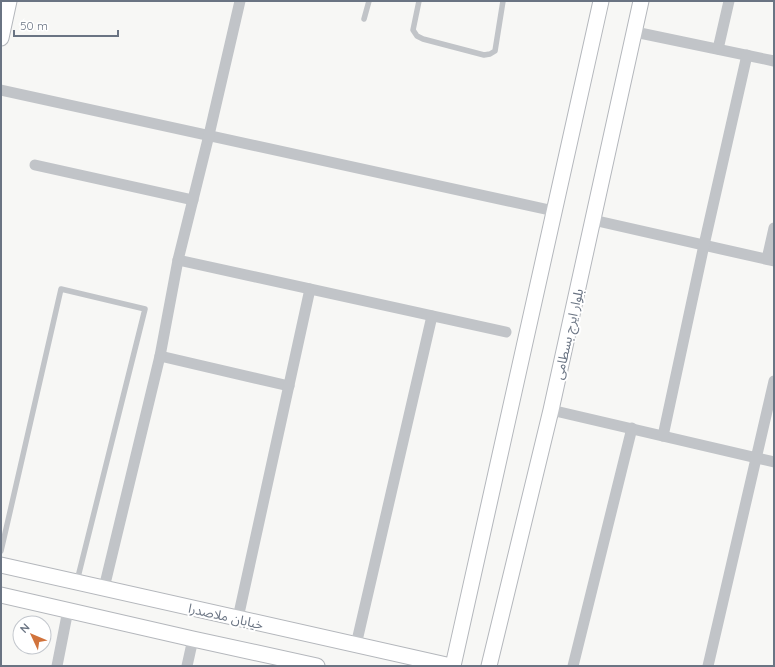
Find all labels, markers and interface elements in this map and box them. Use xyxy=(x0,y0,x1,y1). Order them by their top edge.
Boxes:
scale bar xyxy=(14,12,118,38)
text: 50 m xyxy=(20,18,48,33)
street label: بلوار ایرج بسطامی xyxy=(550,287,589,382)
street label: خیابان ملاصدرا xyxy=(187,600,266,633)
north arrow xyxy=(12,615,52,655)
text: N xyxy=(17,620,33,636)

